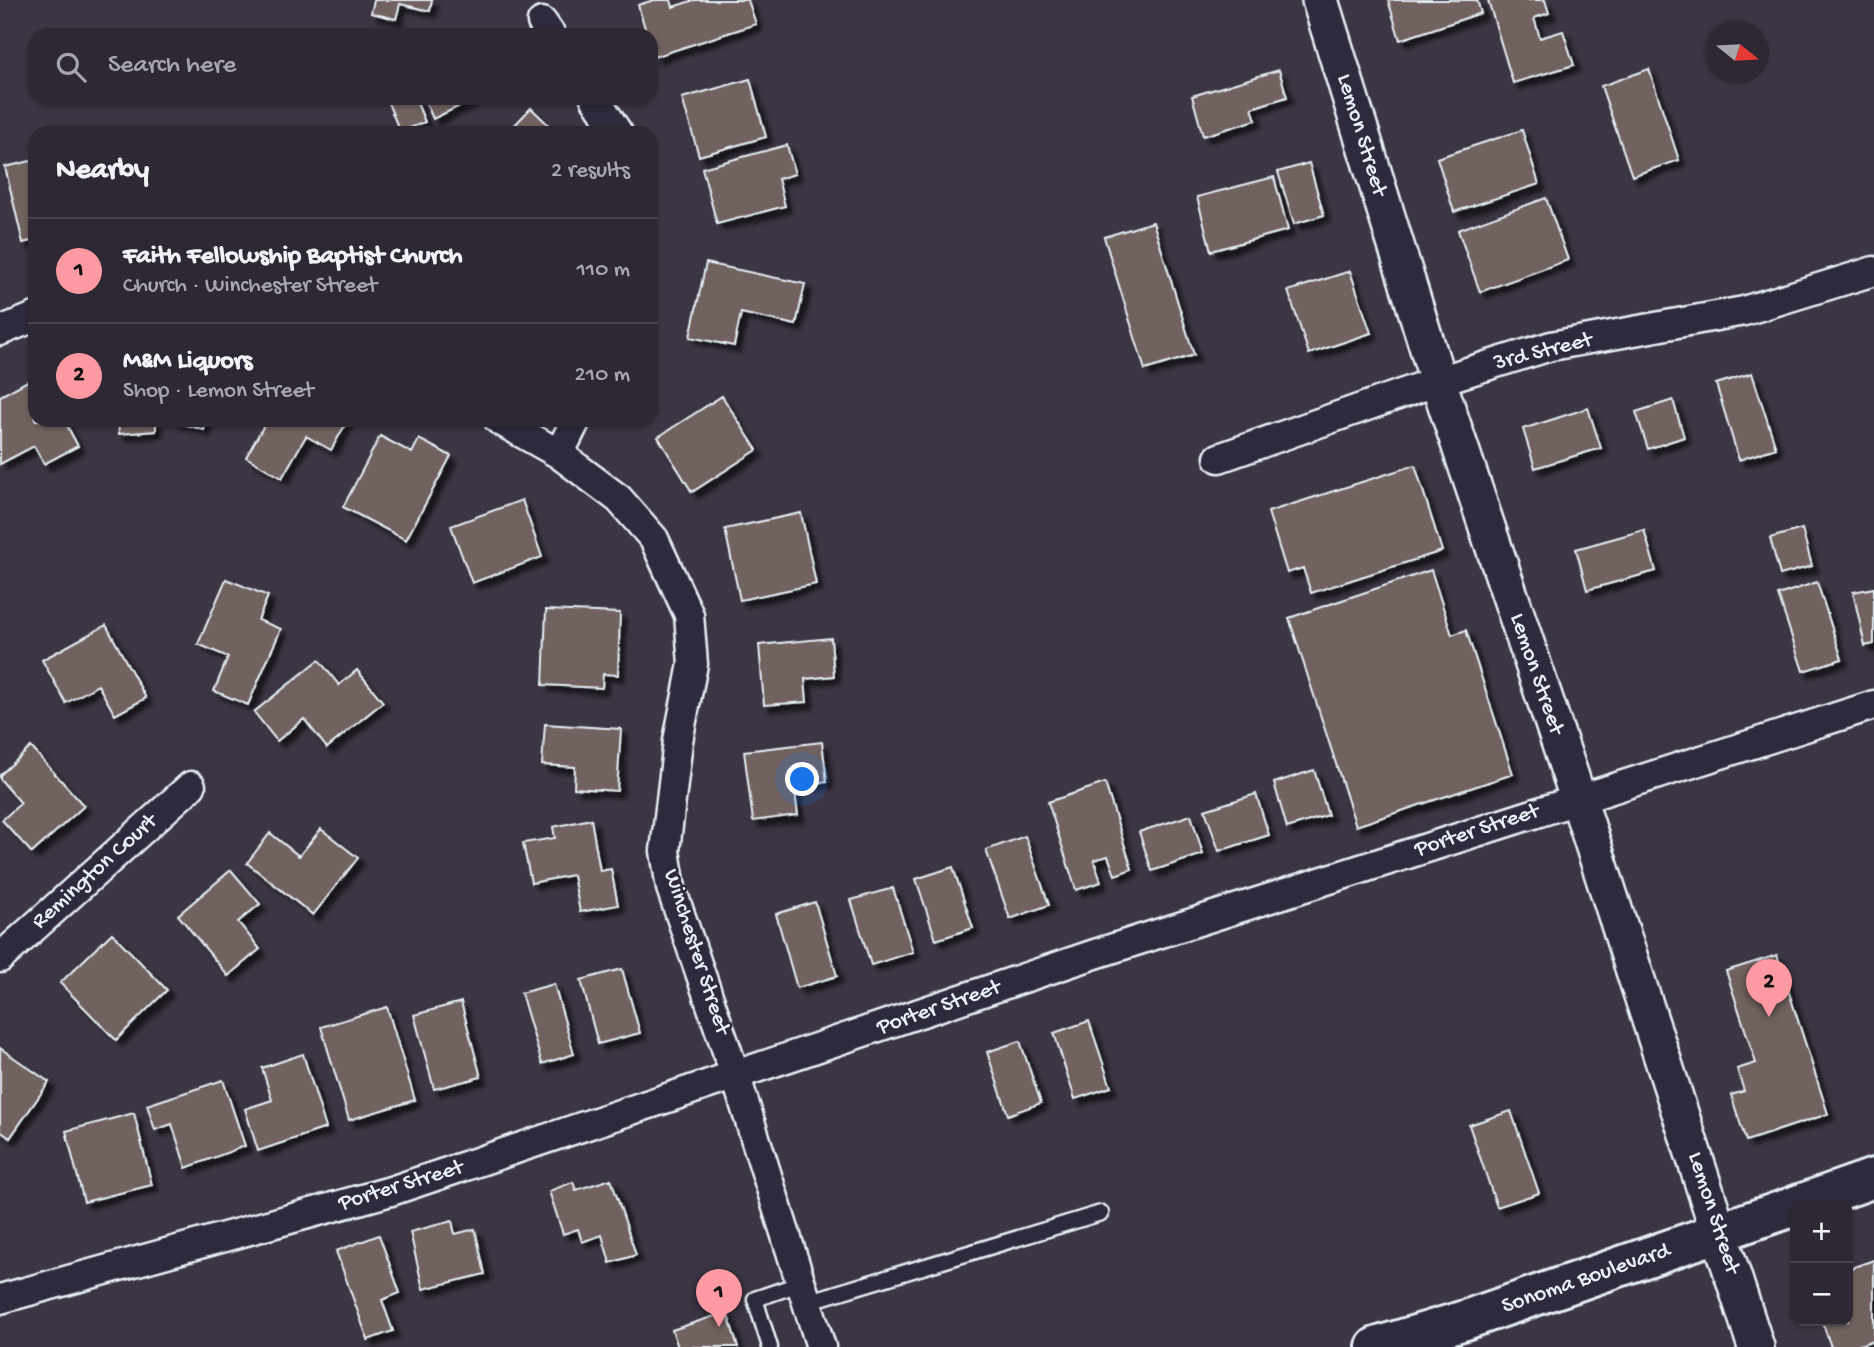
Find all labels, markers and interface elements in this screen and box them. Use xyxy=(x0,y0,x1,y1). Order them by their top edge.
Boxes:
north arrow xyxy=(1706,21,1769,84)
search box xyxy=(28,28,658,105)
icon: search xyxy=(52,48,90,86)
text: Search here xyxy=(108,51,236,82)
street label: Lemon Street xyxy=(1330,71,1393,201)
text: Nearby xyxy=(56,154,149,189)
text: 2 results xyxy=(551,158,630,185)
text: Faith Fellowship Baptist Church xyxy=(123,242,462,273)
text: 1 xyxy=(74,257,84,284)
text: 110 m xyxy=(577,257,630,284)
text: Church · Winchester Street xyxy=(123,273,377,300)
street label: 3rd Street xyxy=(1490,326,1597,377)
text: M&M Liquors xyxy=(123,347,252,378)
text: 2 xyxy=(73,362,85,389)
text: 210 m xyxy=(575,362,630,389)
text: Shop · Lemon Street xyxy=(123,378,314,405)
street label: Lemon Street xyxy=(1503,610,1570,740)
your location xyxy=(785,762,819,796)
street label: Porter Street xyxy=(1411,798,1544,864)
street label: Remington Court xyxy=(27,807,165,935)
street label: Winchester Street xyxy=(657,866,736,1040)
pin: 2 xyxy=(1746,959,1792,1017)
street label: Porter Street xyxy=(873,974,1006,1042)
street label: Lemon Street xyxy=(1681,1149,1746,1279)
street label: Porter Street xyxy=(334,1154,468,1218)
map controls xyxy=(1790,1200,1853,1326)
button: + xyxy=(1790,1200,1853,1263)
street label: Sonoma Boulevard xyxy=(1498,1237,1675,1320)
button: − xyxy=(1790,1263,1853,1326)
pin: 1 xyxy=(696,1269,742,1327)

